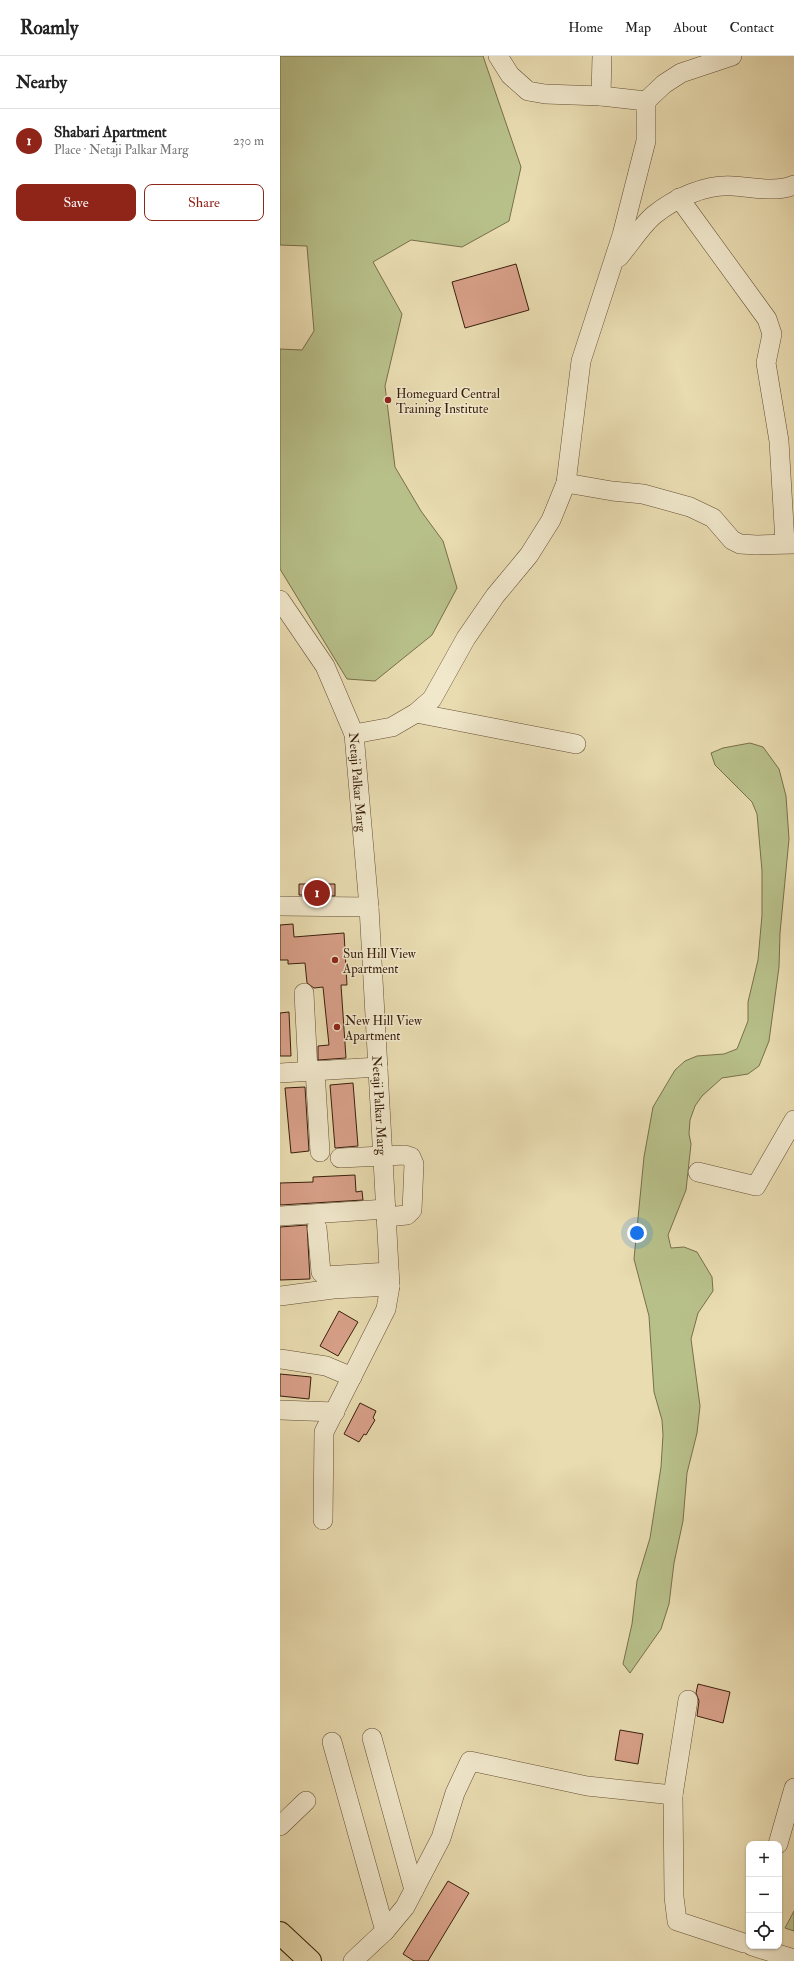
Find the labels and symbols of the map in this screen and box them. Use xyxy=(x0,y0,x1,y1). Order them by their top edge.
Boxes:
place label: Homeguard Central Training Institute xyxy=(396,386,501,417)
marker: Homeguard Central Training Institute xyxy=(383,395,393,405)
street label: Netaji Palkar Marg xyxy=(345,732,369,833)
pin: 1 xyxy=(304,878,330,908)
place label: Sun Hill View Apartment xyxy=(342,946,417,978)
marker: Sun Hill View Apartment xyxy=(330,955,340,965)
place label: New Hill View Apartment xyxy=(344,1013,423,1045)
marker: New Hill View Apartment xyxy=(332,1022,342,1032)
street label: Netaji Palkar Marg xyxy=(368,1055,390,1156)
your location xyxy=(627,1223,647,1243)

